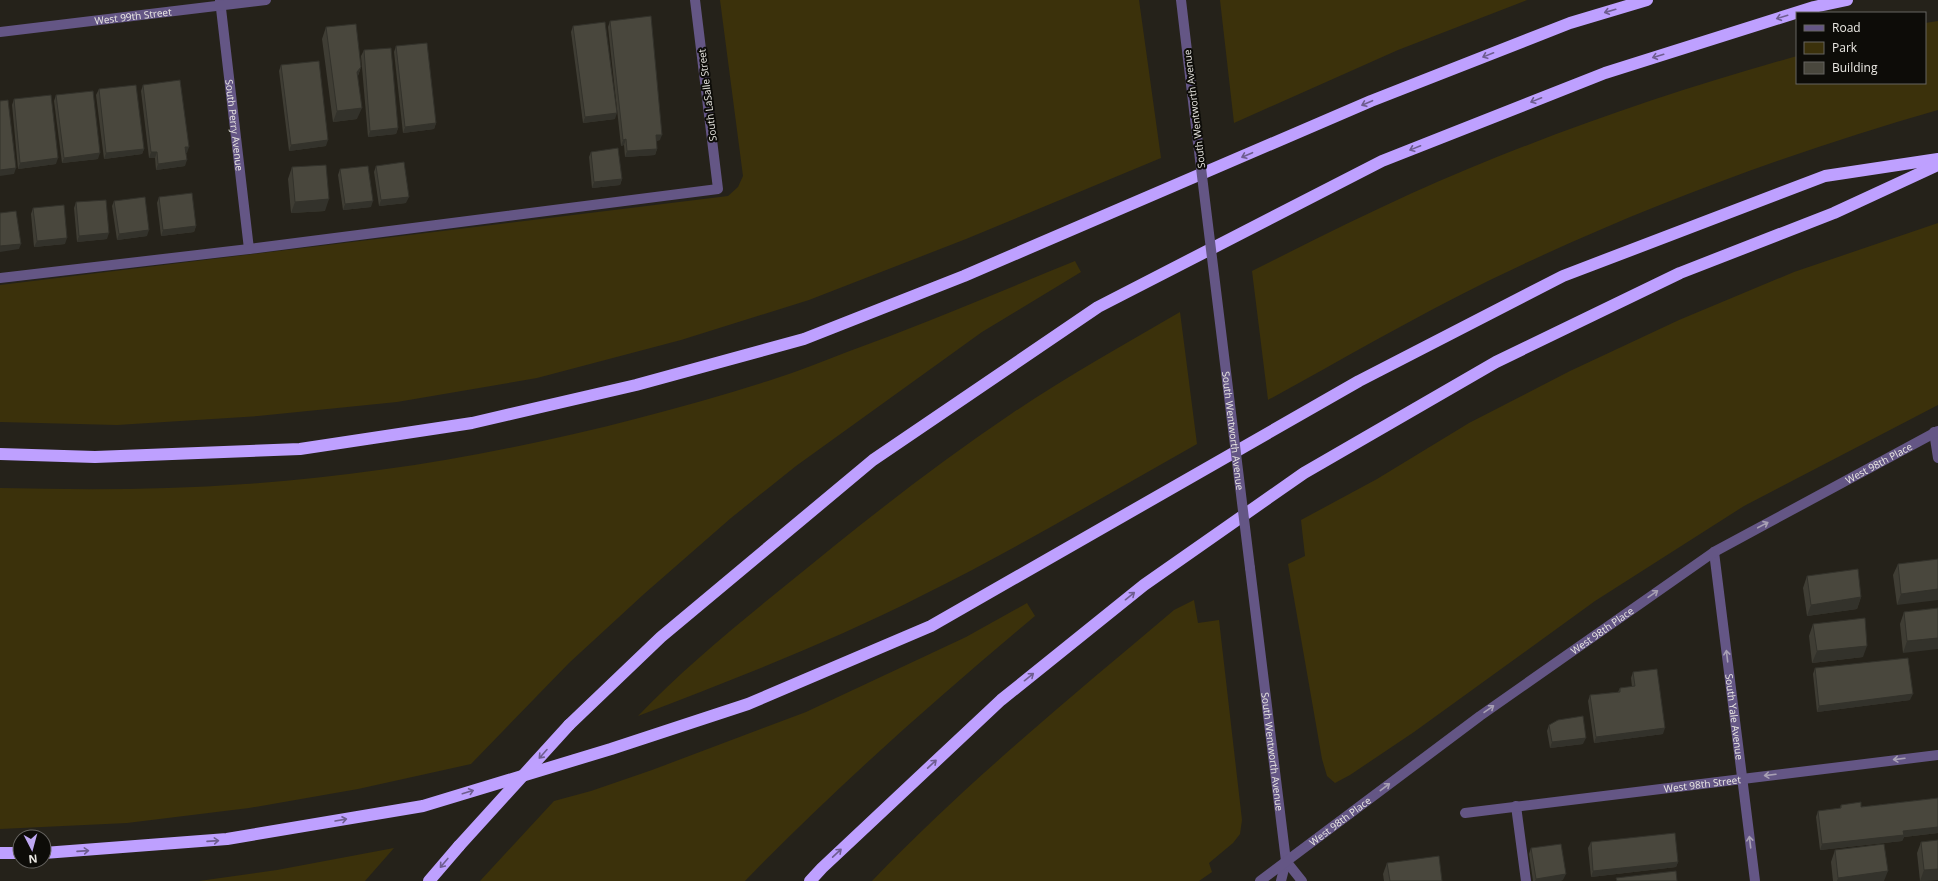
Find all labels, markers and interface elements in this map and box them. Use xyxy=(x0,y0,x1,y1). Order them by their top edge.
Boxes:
street label: West 99th Street xyxy=(94,4,173,28)
one-way arrow xyxy=(1604,8,1617,15)
legend xyxy=(1796,12,1926,84)
one-way arrow xyxy=(1776,14,1789,21)
text: Road xyxy=(1832,19,1861,36)
text: Park xyxy=(1832,39,1858,56)
street label: South LaSalle Street xyxy=(694,48,720,142)
street label: South Wentworth Avenue xyxy=(1180,48,1208,169)
one-way arrow xyxy=(1482,52,1494,60)
one-way arrow xyxy=(1652,53,1665,60)
text: Building xyxy=(1832,59,1878,76)
street label: South Perry Avenue xyxy=(222,79,247,172)
one-way arrow xyxy=(1531,96,1543,104)
one-way arrow xyxy=(1361,100,1373,108)
one-way arrow xyxy=(1410,144,1422,152)
one-way arrow xyxy=(1242,151,1254,159)
street label: South Wentworth Avenue xyxy=(1219,371,1247,491)
street label: West 98th Place xyxy=(1843,439,1915,487)
one-way arrow xyxy=(1757,521,1769,529)
one-way arrow xyxy=(1647,590,1658,598)
one-way arrow xyxy=(1125,592,1136,600)
street label: West 98th Place xyxy=(1568,603,1637,657)
one-way arrow xyxy=(1723,650,1731,663)
one-way arrow xyxy=(1023,673,1034,682)
street label: South Yale Avenue xyxy=(1722,673,1747,761)
street label: South Wentworth Avenue xyxy=(1258,691,1287,812)
one-way arrow xyxy=(1483,705,1494,713)
one-way arrow xyxy=(538,749,548,759)
one-way arrow xyxy=(1893,755,1906,763)
one-way arrow xyxy=(927,760,937,769)
one-way arrow xyxy=(1764,771,1777,779)
street label: West 98th Street xyxy=(1663,772,1742,796)
one-way arrow xyxy=(1380,783,1391,791)
one-way arrow xyxy=(461,788,473,796)
street label: West 98th Place xyxy=(1306,793,1374,849)
one-way arrow xyxy=(334,816,347,824)
north arrow xyxy=(12,829,52,869)
one-way arrow xyxy=(1746,836,1754,849)
one-way arrow xyxy=(206,837,219,844)
one-way arrow xyxy=(76,847,89,854)
one-way arrow xyxy=(832,848,842,858)
text: N xyxy=(28,852,38,867)
one-way arrow xyxy=(440,858,449,869)

